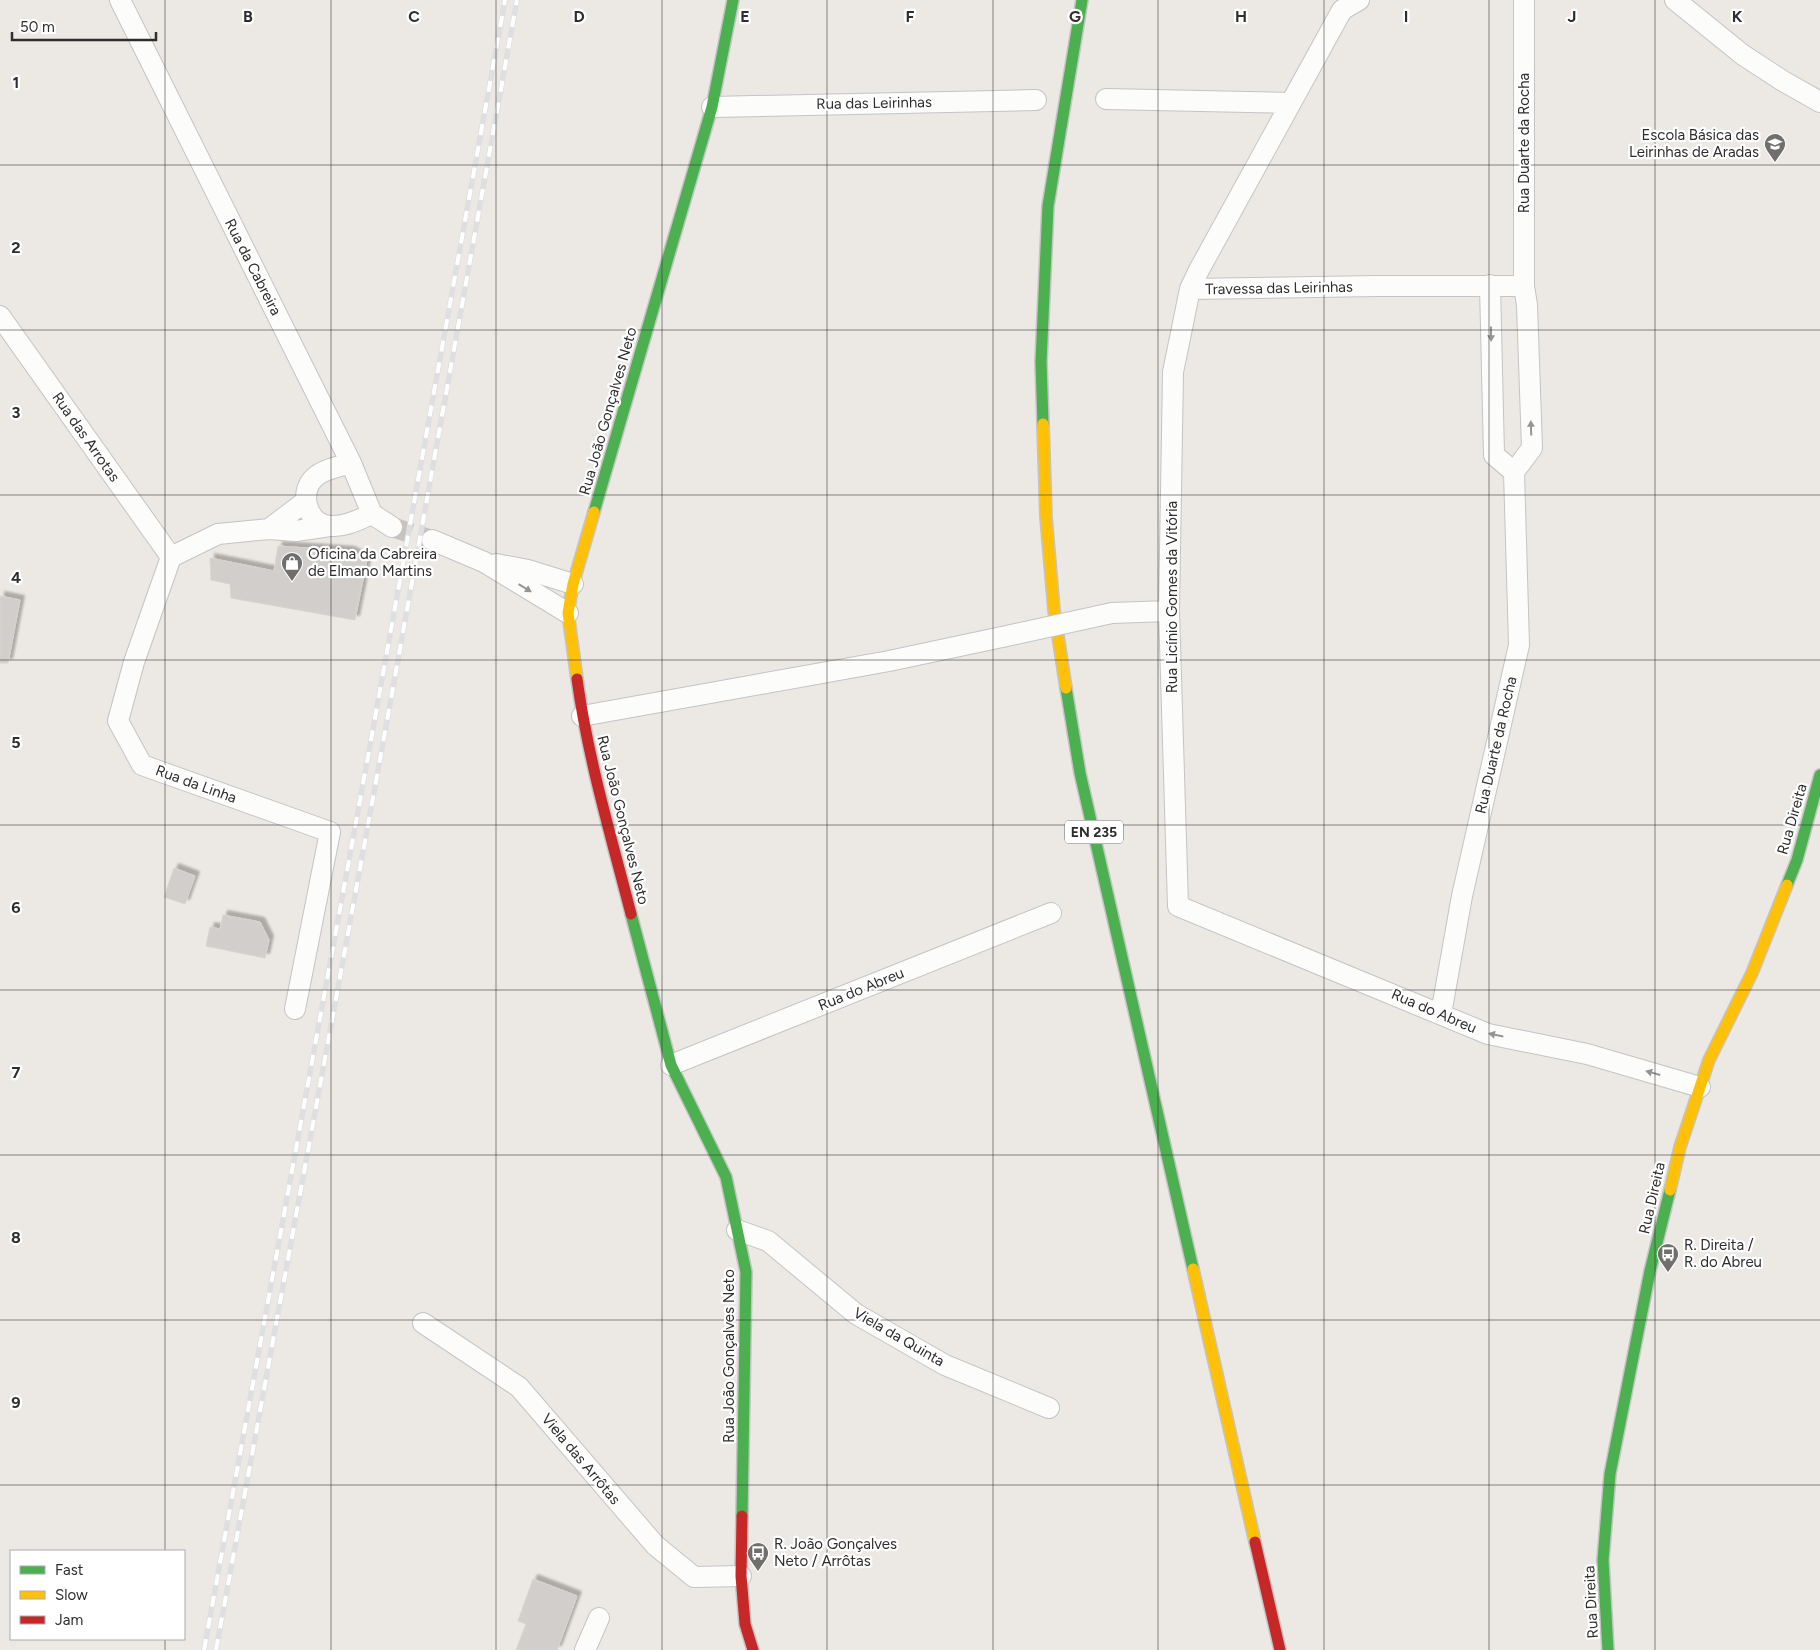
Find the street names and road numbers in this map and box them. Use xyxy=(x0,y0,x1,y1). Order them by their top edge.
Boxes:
street label: Rua Duarte da Rocha xyxy=(1515,73,1533,213)
street label: Rua das Leirinhas xyxy=(816,93,932,113)
street label: Rua da Cabreira xyxy=(221,216,285,318)
street label: Travessa das Leirinhas xyxy=(1205,278,1353,298)
street label: Rua João Gonçalves Neto xyxy=(575,325,641,497)
street label: Rua das Arrotas xyxy=(48,389,124,485)
street label: Rua Licínio Gomes da Vitória xyxy=(1163,501,1181,693)
street label: Rua Duarte da Rocha xyxy=(1471,675,1521,815)
street label: Rua João Gonçalves Neto xyxy=(593,734,653,907)
street label: Rua da Linha xyxy=(153,761,239,807)
street label: Rua Direita xyxy=(1773,781,1811,857)
road number: EN 235 xyxy=(1065,820,1123,844)
street label: Rua do Abreu xyxy=(815,964,907,1014)
street label: Rua do Abreu xyxy=(1389,985,1479,1037)
street label: Rua Direita xyxy=(1635,1160,1669,1236)
street label: Rua João Gonçalves Neto xyxy=(720,1269,738,1443)
street label: Viela da Quinta xyxy=(850,1304,948,1370)
street label: Viela das Arrôtas xyxy=(538,1410,624,1508)
street label: Rua Direita xyxy=(1580,1565,1602,1639)

